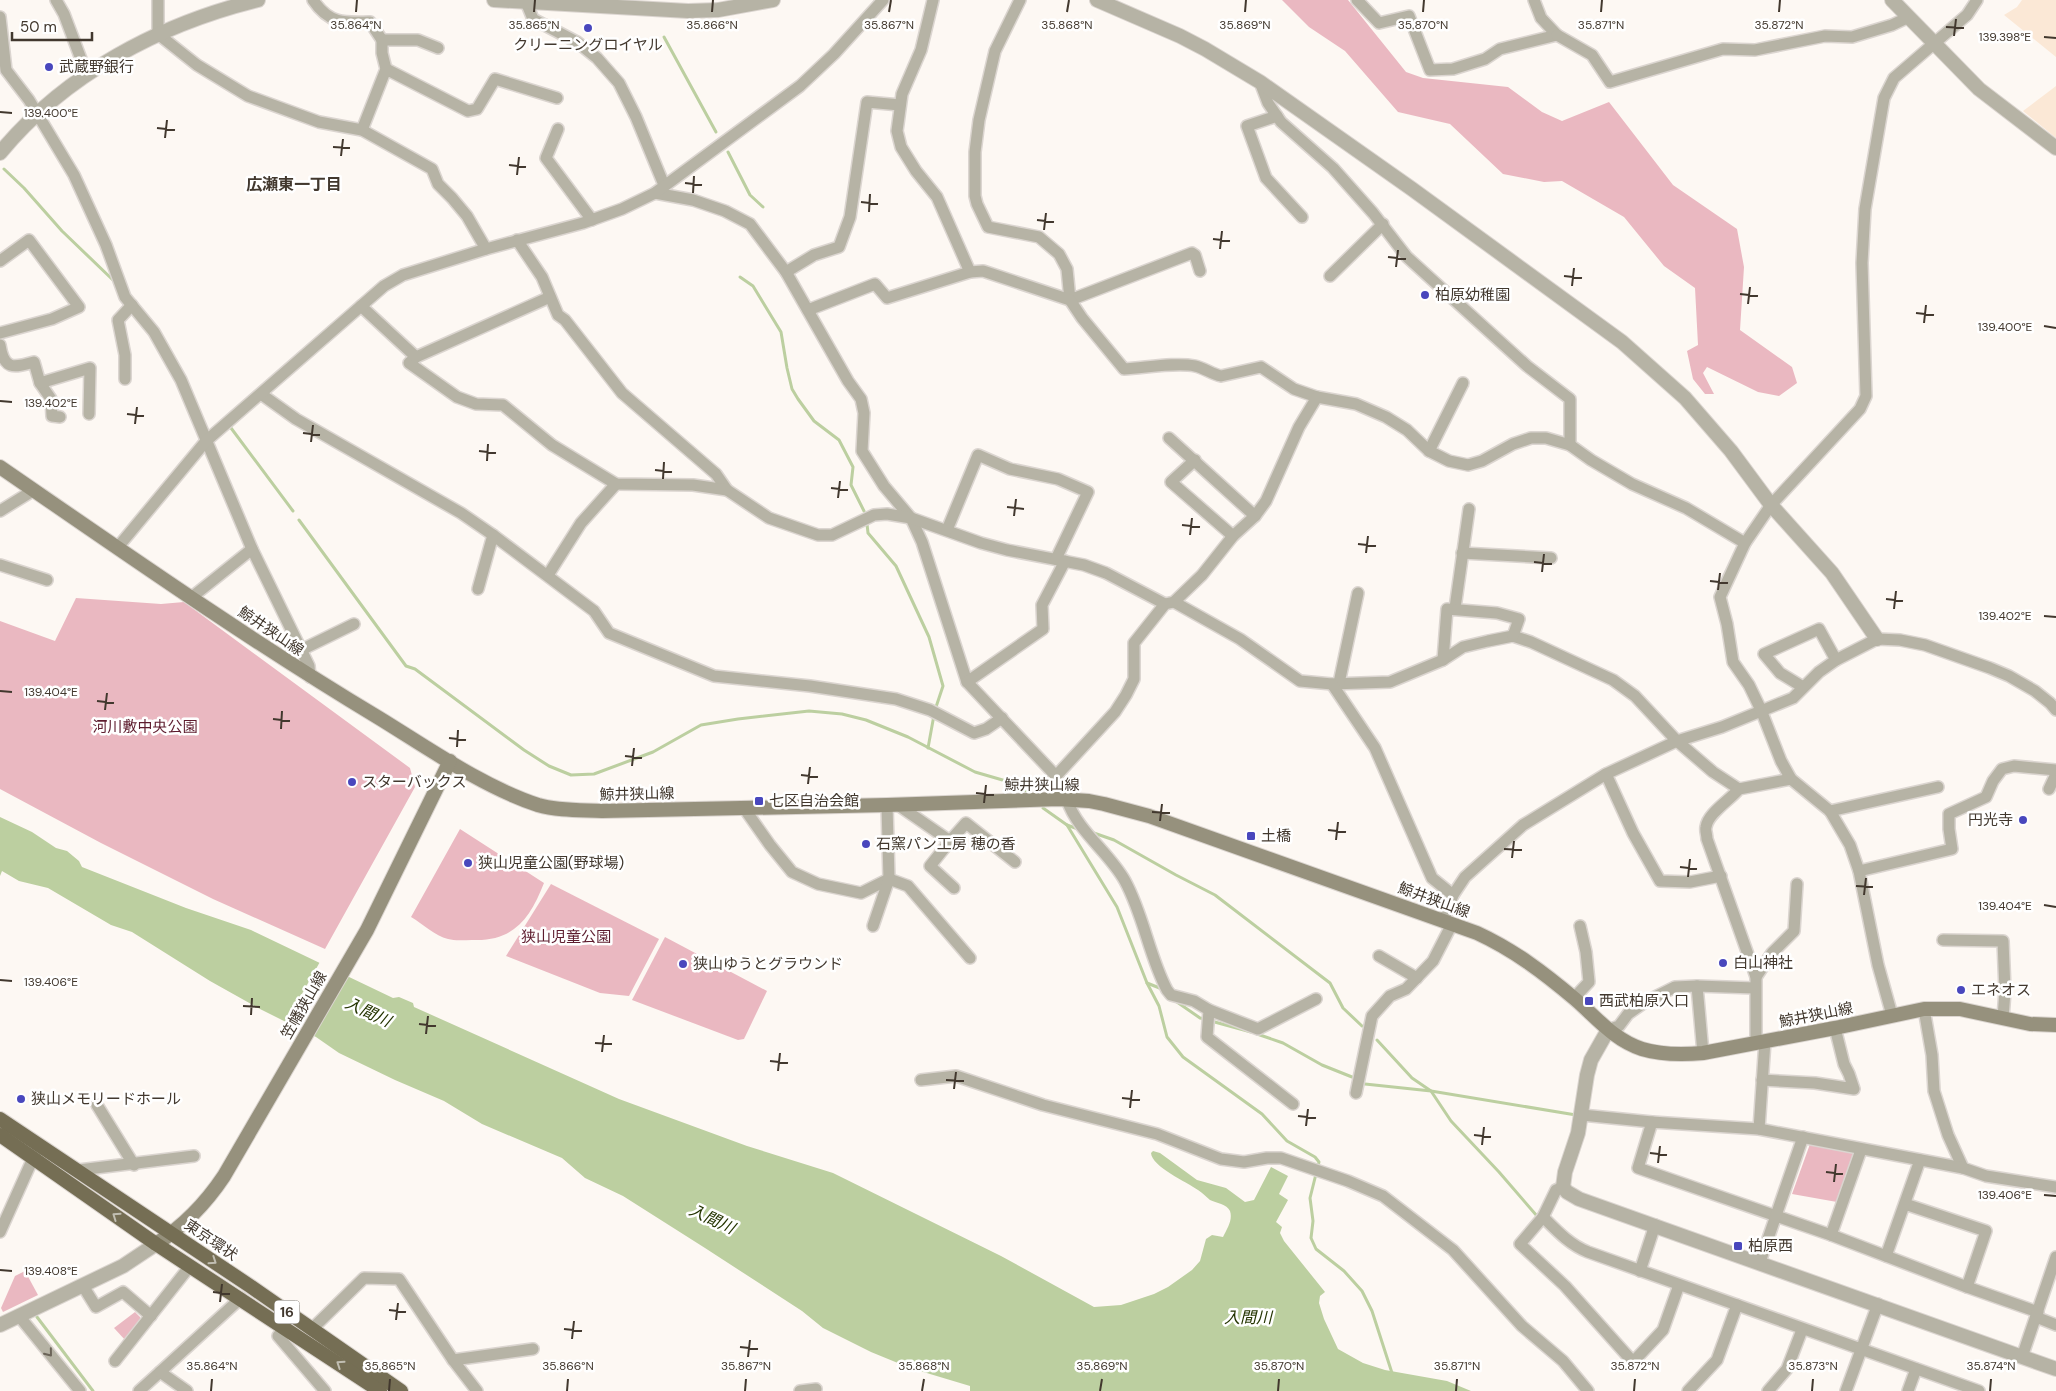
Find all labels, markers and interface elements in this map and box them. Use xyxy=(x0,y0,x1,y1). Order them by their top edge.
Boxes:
scale bar xyxy=(12,10,92,42)
text: 50 m xyxy=(20,17,57,37)
text: 35.864°N xyxy=(330,17,382,33)
text: 35.865°N xyxy=(508,17,560,33)
text: 35.866°N xyxy=(686,17,738,33)
text: 35.867°N xyxy=(864,17,914,33)
text: 35.868°N xyxy=(1041,17,1093,33)
text: 35.869°N xyxy=(1219,17,1271,33)
text: 35.870°N xyxy=(1398,17,1448,33)
text: 35.871°N xyxy=(1578,17,1624,33)
text: 35.872°N xyxy=(1754,17,1804,33)
marker: クリーニングロイヤル xyxy=(582,22,594,34)
text: 139.398°E xyxy=(1979,29,2031,45)
place label: クリーニングロイヤル xyxy=(513,35,663,55)
place label: 武蔵野銀行 xyxy=(59,57,134,77)
marker: 武蔵野銀行 xyxy=(43,61,55,73)
text: 139.400°E xyxy=(24,105,79,121)
district label: 広瀬東一丁目 xyxy=(246,174,342,195)
place label: 柏原幼稚園 xyxy=(1435,285,1510,305)
marker: 柏原幼稚園 xyxy=(1419,289,1431,301)
text: 139.400°E xyxy=(1978,319,2033,335)
text: 139.402°E xyxy=(24,395,78,411)
street label: 鯨井狭山線 xyxy=(234,602,308,660)
text: 139.402°E xyxy=(1978,608,2032,624)
text: 139.404°E xyxy=(24,684,78,700)
park label: 河川敷中央公園 xyxy=(92,717,198,737)
place label: スターバックス xyxy=(362,772,466,792)
street label: 鯨井狭山線 xyxy=(1004,775,1080,795)
marker: スターバックス xyxy=(346,776,358,788)
street label: 鯨井狭山線 xyxy=(599,783,675,805)
place label: 七区自治会館 xyxy=(769,791,859,811)
marker: 七区自治会館 xyxy=(753,795,765,807)
place label: 円光寺 xyxy=(1968,810,2013,830)
marker: 円光寺 xyxy=(2017,814,2029,826)
place label: 土橋 xyxy=(1261,826,1291,846)
marker: 土橋 xyxy=(1245,830,1257,842)
place label: 石窯パン工房 穂の香 xyxy=(876,834,1016,854)
marker: 石窯パン工房 穂の香 xyxy=(860,838,872,850)
place label: 狭山児童公園(野球場) xyxy=(478,853,624,873)
marker: 狭山児童公園(野球場) xyxy=(462,857,474,869)
street label: 鯨井狭山線 xyxy=(1395,878,1473,922)
text: 139.404°E xyxy=(1978,898,2032,914)
park label: 狭山児童公園 xyxy=(521,927,611,947)
place label: 白山神社 xyxy=(1733,953,1793,973)
place label: 狭山ゆうとグラウンド xyxy=(693,954,843,974)
marker: 白山神社 xyxy=(1717,957,1729,969)
marker: 狭山ゆうとグラウンド xyxy=(677,958,689,970)
street label: 笠幡狭山線 xyxy=(277,968,331,1042)
text: 139.406°E xyxy=(24,974,78,990)
place label: エネオス xyxy=(1971,980,2031,1000)
marker: エネオス xyxy=(1955,984,1967,996)
place label: 西武柏原入口 xyxy=(1599,991,1689,1011)
water label: 入間川 xyxy=(342,992,396,1033)
marker: 西武柏原入口 xyxy=(1583,995,1595,1007)
street label: 鯨井狭山線 xyxy=(1777,998,1855,1032)
place label: 狭山メモリードホール xyxy=(31,1089,181,1109)
marker: 狭山メモリードホール xyxy=(15,1093,27,1105)
text: 139.406°E xyxy=(1978,1187,2032,1203)
water label: 入間川 xyxy=(686,1199,740,1240)
one-way arrow xyxy=(112,1213,122,1222)
street label: 東京環状 xyxy=(181,1215,241,1265)
place label: 柏原西 xyxy=(1748,1236,1793,1256)
marker: 柏原西 xyxy=(1732,1240,1744,1252)
one-way arrow xyxy=(207,1255,216,1264)
text: 139.408°E xyxy=(24,1263,78,1279)
road number: 16 xyxy=(274,1300,300,1324)
water label: 入間川 xyxy=(1224,1307,1274,1328)
one-way arrow xyxy=(44,1348,53,1357)
text: 35.864°N xyxy=(186,1358,238,1374)
text: 35.865°N xyxy=(364,1358,416,1374)
text: 35.866°N xyxy=(542,1358,594,1374)
text: 35.867°N xyxy=(721,1358,771,1374)
text: 35.868°N xyxy=(898,1358,950,1374)
text: 35.869°N xyxy=(1076,1358,1128,1374)
text: 35.870°N xyxy=(1254,1358,1304,1374)
text: 35.871°N xyxy=(1434,1358,1480,1374)
text: 35.872°N xyxy=(1610,1358,1660,1374)
text: 35.873°N xyxy=(1788,1358,1838,1374)
text: 35.874°N xyxy=(1966,1358,2016,1374)
one-way arrow xyxy=(336,1361,345,1370)

